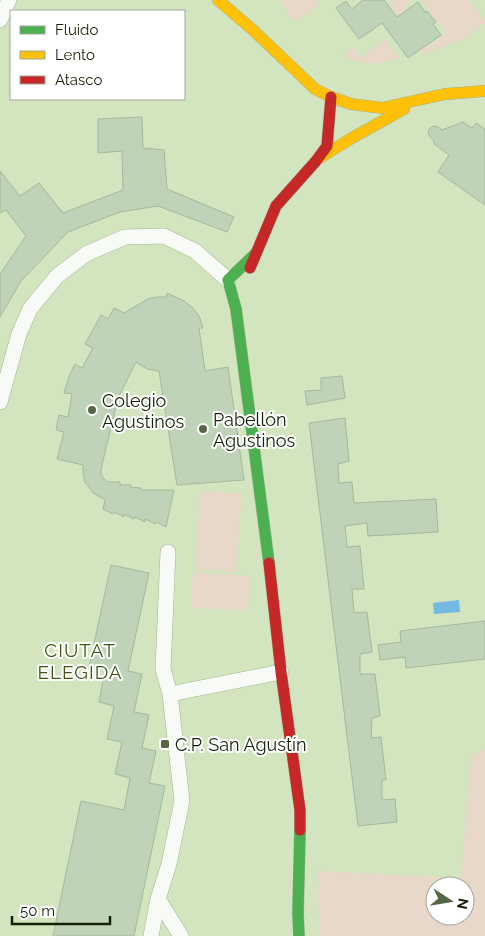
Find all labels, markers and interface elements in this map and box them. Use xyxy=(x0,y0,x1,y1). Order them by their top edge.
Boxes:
legend xyxy=(10,10,185,100)
text: Fluido xyxy=(55,21,98,39)
text: Lento xyxy=(55,46,95,64)
text: Atasco xyxy=(55,71,102,89)
place label: Colegio Agustinos xyxy=(102,390,185,432)
marker: Colegio Agustinos xyxy=(86,404,98,416)
place label: Pabellón Agustinos xyxy=(213,409,296,451)
marker: Pabellón Agustinos xyxy=(197,423,209,435)
district label: CIUTAT ELEGIDA xyxy=(37,639,123,683)
place label: C.P. San Agustín xyxy=(175,734,306,755)
marker: C.P. San Agustín xyxy=(159,738,171,750)
north arrow xyxy=(425,876,475,926)
scale bar xyxy=(12,894,110,926)
text: N xyxy=(454,897,472,911)
text: 50 m xyxy=(20,902,55,920)

